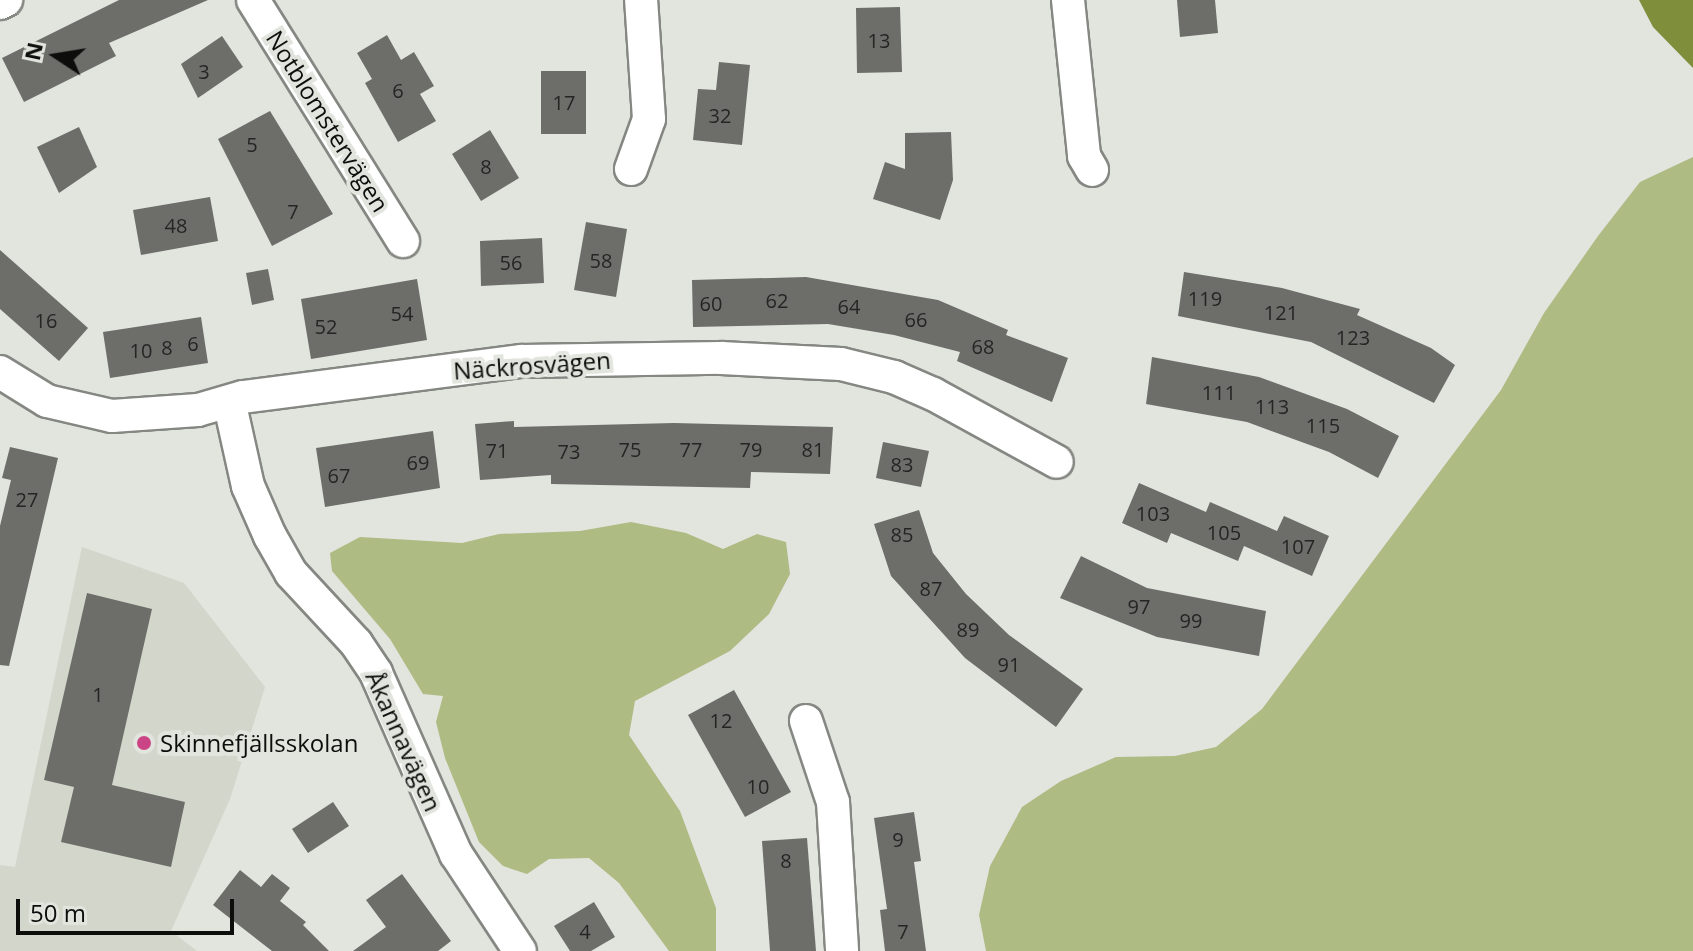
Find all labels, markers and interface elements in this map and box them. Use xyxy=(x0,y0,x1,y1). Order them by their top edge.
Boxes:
north arrow xyxy=(16,16,96,96)
street label: Notblomstervägen xyxy=(261,25,395,217)
house number: 13 xyxy=(868,28,890,52)
text: N xyxy=(16,39,49,63)
house number: 3 xyxy=(198,59,210,83)
house number: 6 xyxy=(392,78,404,102)
house number: 17 xyxy=(553,90,575,114)
house number: 32 xyxy=(709,103,731,127)
house number: 5 xyxy=(246,132,258,156)
house number: 8 xyxy=(480,154,492,178)
house number: 7 xyxy=(287,199,299,223)
house number: 48 xyxy=(165,213,187,237)
house number: 58 xyxy=(590,248,612,272)
house number: 56 xyxy=(500,250,522,274)
house number: 119 xyxy=(1188,286,1222,310)
house number: 62 xyxy=(766,288,788,312)
house number: 60 xyxy=(700,291,722,315)
house number: 64 xyxy=(838,294,860,318)
house number: 121 xyxy=(1264,300,1298,324)
house number: 54 xyxy=(391,301,413,325)
house number: 66 xyxy=(905,307,927,331)
house number: 16 xyxy=(35,308,57,332)
house number: 52 xyxy=(315,314,337,338)
house number: 123 xyxy=(1336,325,1370,349)
house number: 6 xyxy=(187,331,199,355)
house number: 68 xyxy=(972,334,994,358)
house number: 8 xyxy=(161,335,173,359)
house number: 10 xyxy=(130,338,152,362)
street label: Näckrosvägen xyxy=(452,345,612,385)
house number: 111 xyxy=(1202,380,1236,404)
house number: 113 xyxy=(1255,394,1289,418)
house number: 115 xyxy=(1306,413,1340,437)
house number: 75 xyxy=(619,437,641,461)
house number: 77 xyxy=(680,437,702,461)
house number: 79 xyxy=(740,437,762,461)
house number: 81 xyxy=(802,437,824,461)
house number: 71 xyxy=(486,438,508,462)
house number: 73 xyxy=(558,439,580,463)
house number: 69 xyxy=(407,450,429,474)
house number: 83 xyxy=(891,452,913,476)
house number: 67 xyxy=(328,463,350,487)
house number: 27 xyxy=(16,487,38,511)
house number: 103 xyxy=(1136,501,1170,525)
house number: 105 xyxy=(1207,520,1241,544)
house number: 85 xyxy=(891,522,913,546)
house number: 107 xyxy=(1281,534,1315,558)
house number: 87 xyxy=(920,576,942,600)
house number: 97 xyxy=(1128,594,1150,618)
house number: 99 xyxy=(1180,608,1202,632)
house number: 89 xyxy=(957,617,979,641)
house number: 91 xyxy=(998,652,1020,676)
street label: Åkannavägen xyxy=(360,666,448,816)
house number: 1 xyxy=(92,682,104,706)
house number: 12 xyxy=(710,708,732,732)
place label: Skinnefjällsskolan xyxy=(160,729,358,757)
marker: Skinnefjällsskolan xyxy=(135,734,153,752)
house number: 10 xyxy=(747,774,769,798)
house number: 9 xyxy=(892,827,904,851)
house number: 8 xyxy=(780,848,792,872)
scale bar xyxy=(20,883,238,933)
text: 50 m xyxy=(30,896,86,929)
house number: 4 xyxy=(579,919,591,943)
house number: 7 xyxy=(897,919,909,943)

